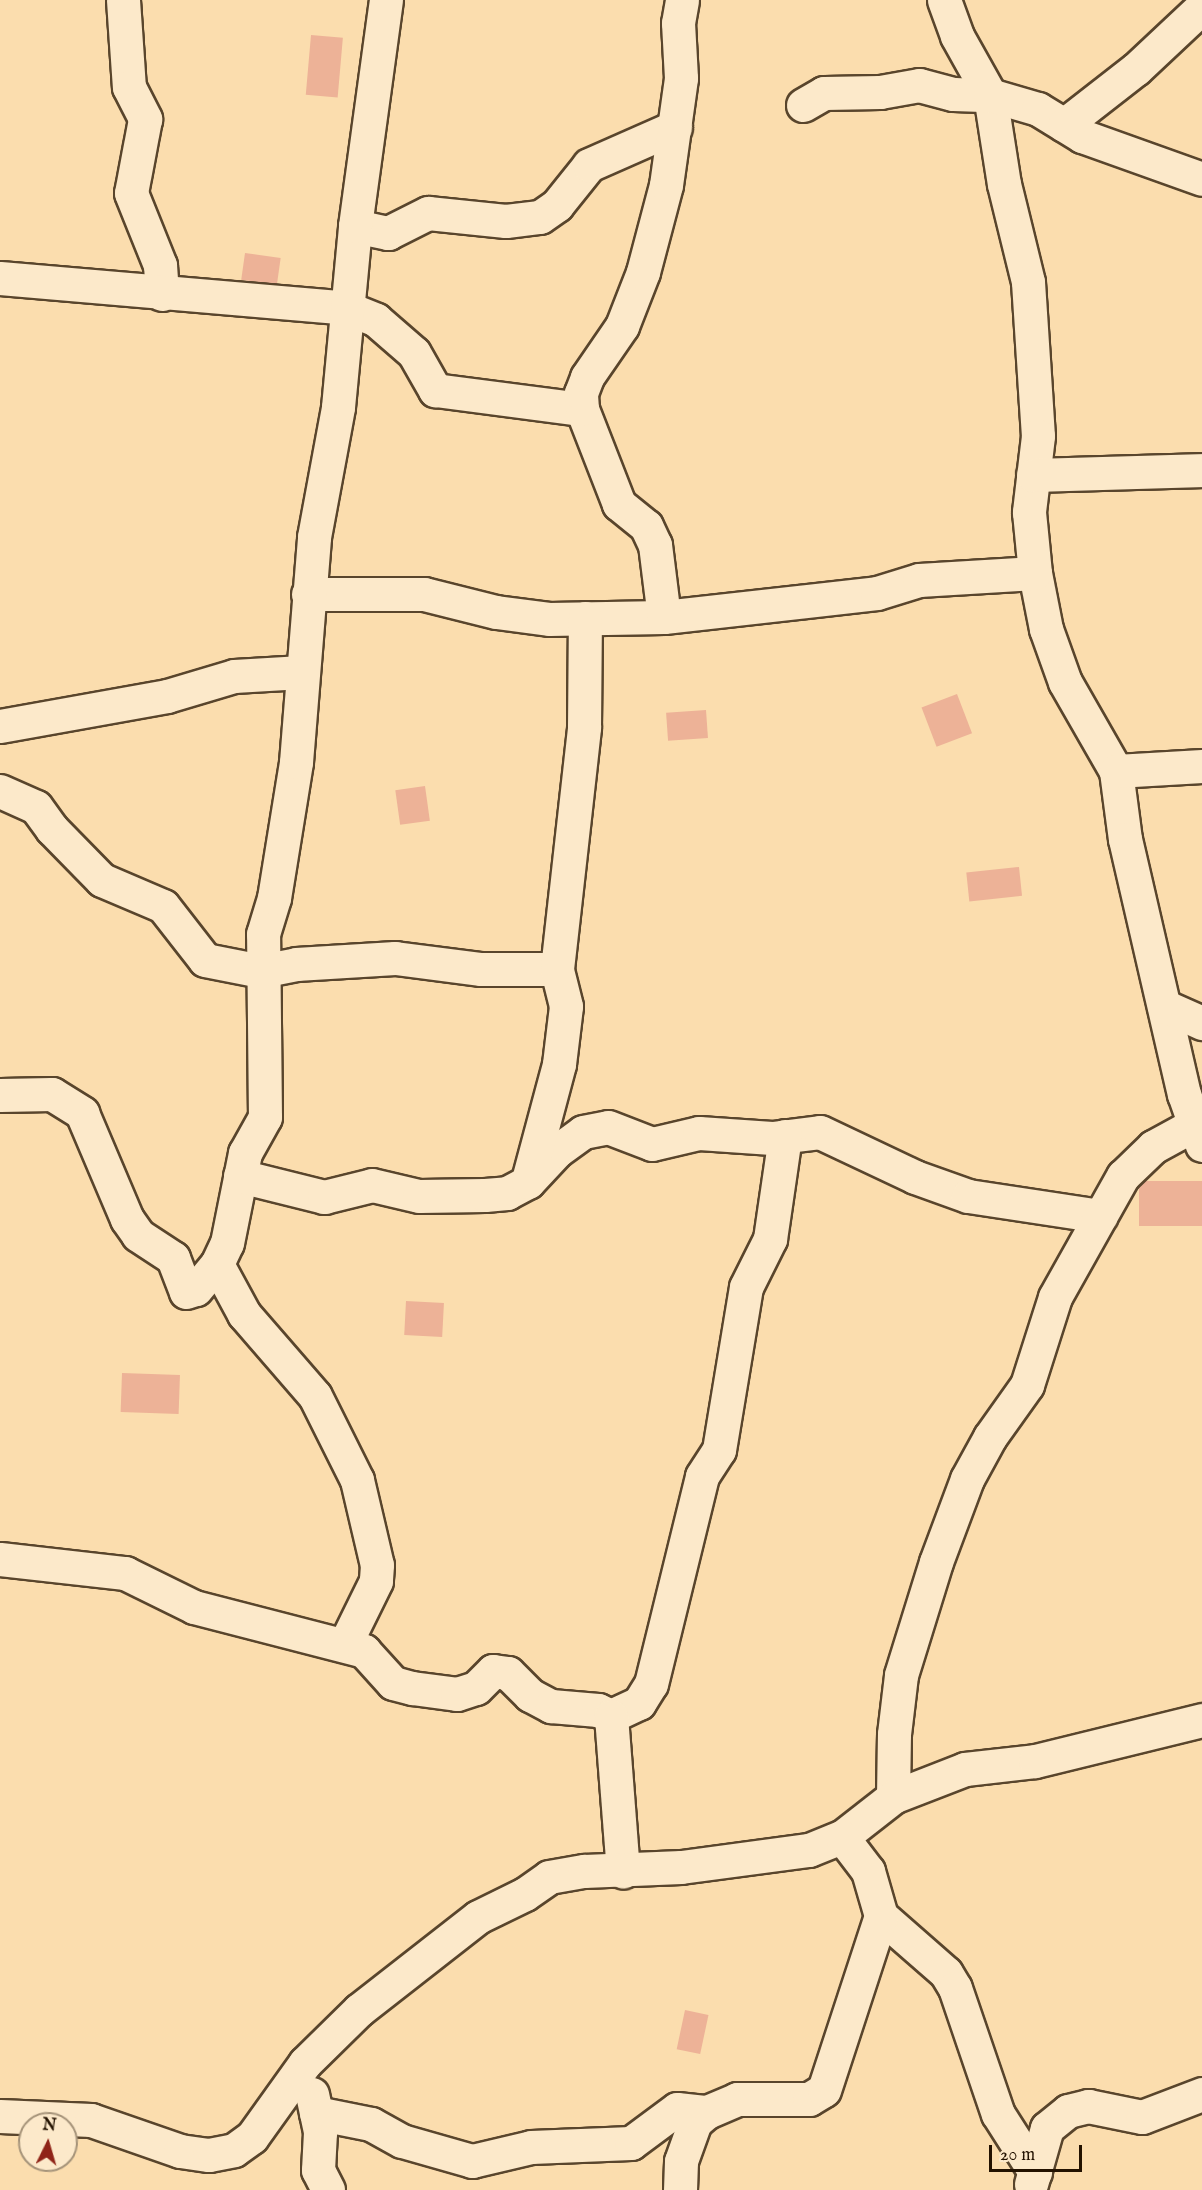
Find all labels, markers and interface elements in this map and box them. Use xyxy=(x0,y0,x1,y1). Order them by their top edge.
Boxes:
north arrow xyxy=(18,2112,78,2172)
text: N xyxy=(42,2115,57,2137)
scale bar xyxy=(992,2133,1085,2171)
text: 20 m xyxy=(1000,2144,1035,2167)

